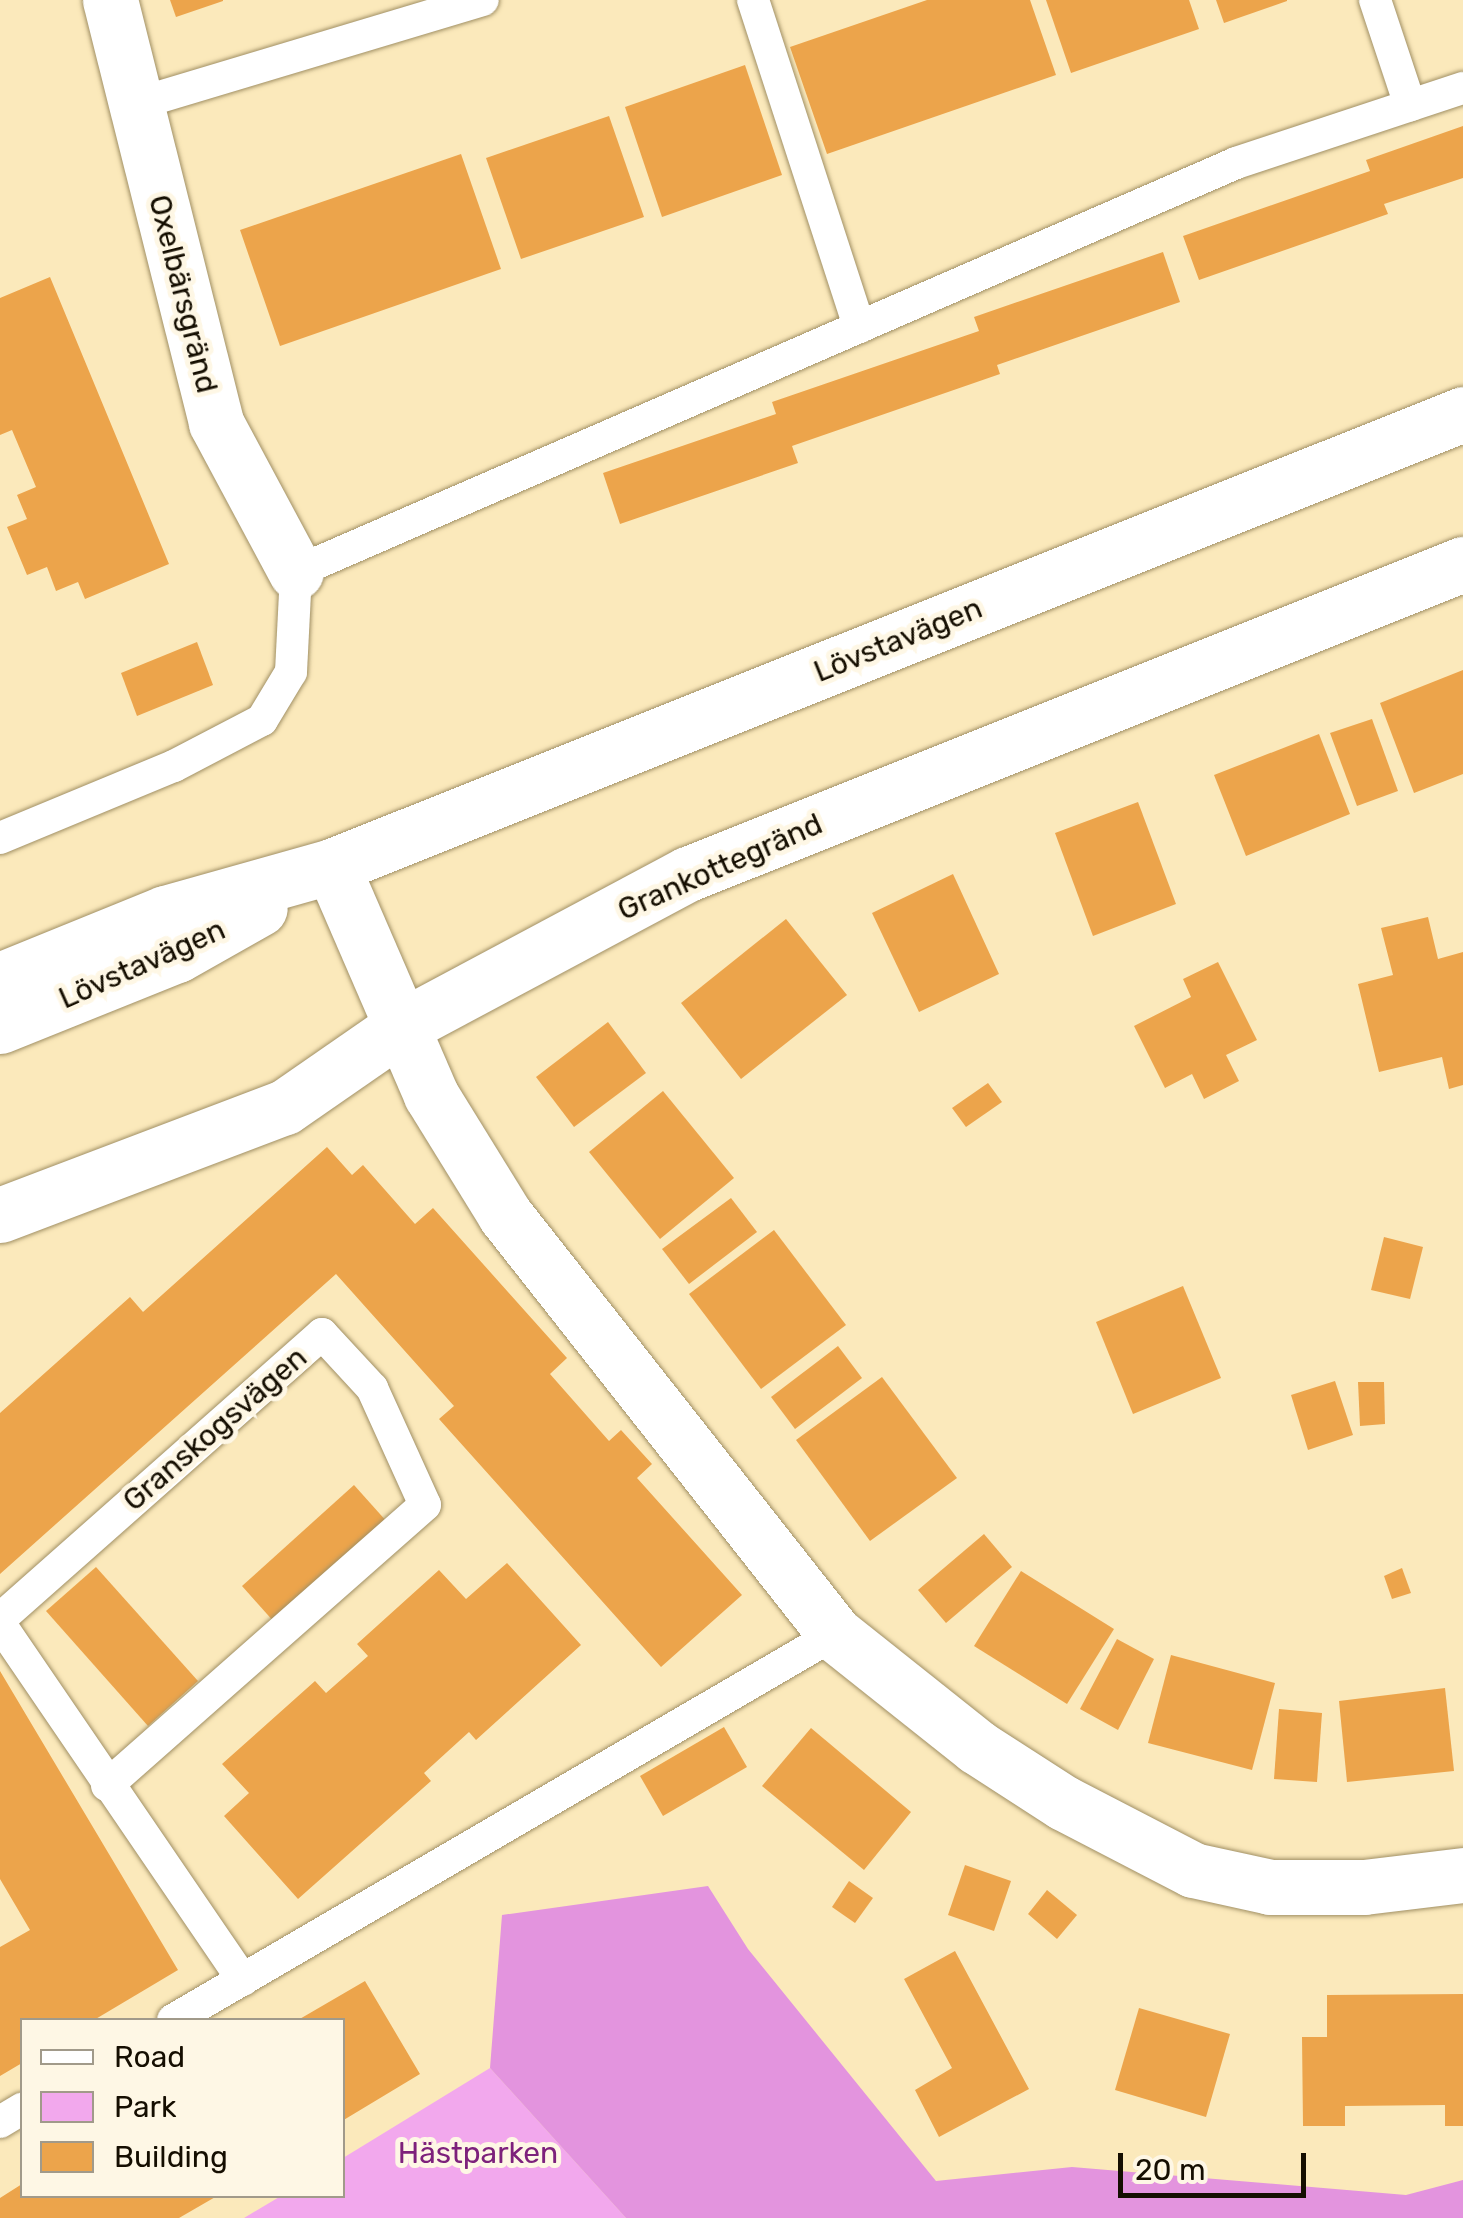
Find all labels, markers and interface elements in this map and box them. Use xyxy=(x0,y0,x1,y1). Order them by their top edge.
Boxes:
street label: Oxelbärsgränd xyxy=(141,191,225,397)
street label: Lövstavägen xyxy=(809,590,987,690)
street label: Grankottegränd xyxy=(612,806,828,928)
street label: Lövstavägen xyxy=(53,911,231,1017)
street label: Granskogsvägen xyxy=(116,1339,314,1519)
legend xyxy=(20,2018,345,2198)
text: Road xyxy=(114,2039,185,2075)
text: Park xyxy=(114,2089,176,2125)
scale bar xyxy=(1123,2133,1310,2195)
park label: Hästparken xyxy=(398,2135,558,2171)
text: Building xyxy=(114,2139,228,2175)
text: 20 m xyxy=(1135,2152,1206,2188)

